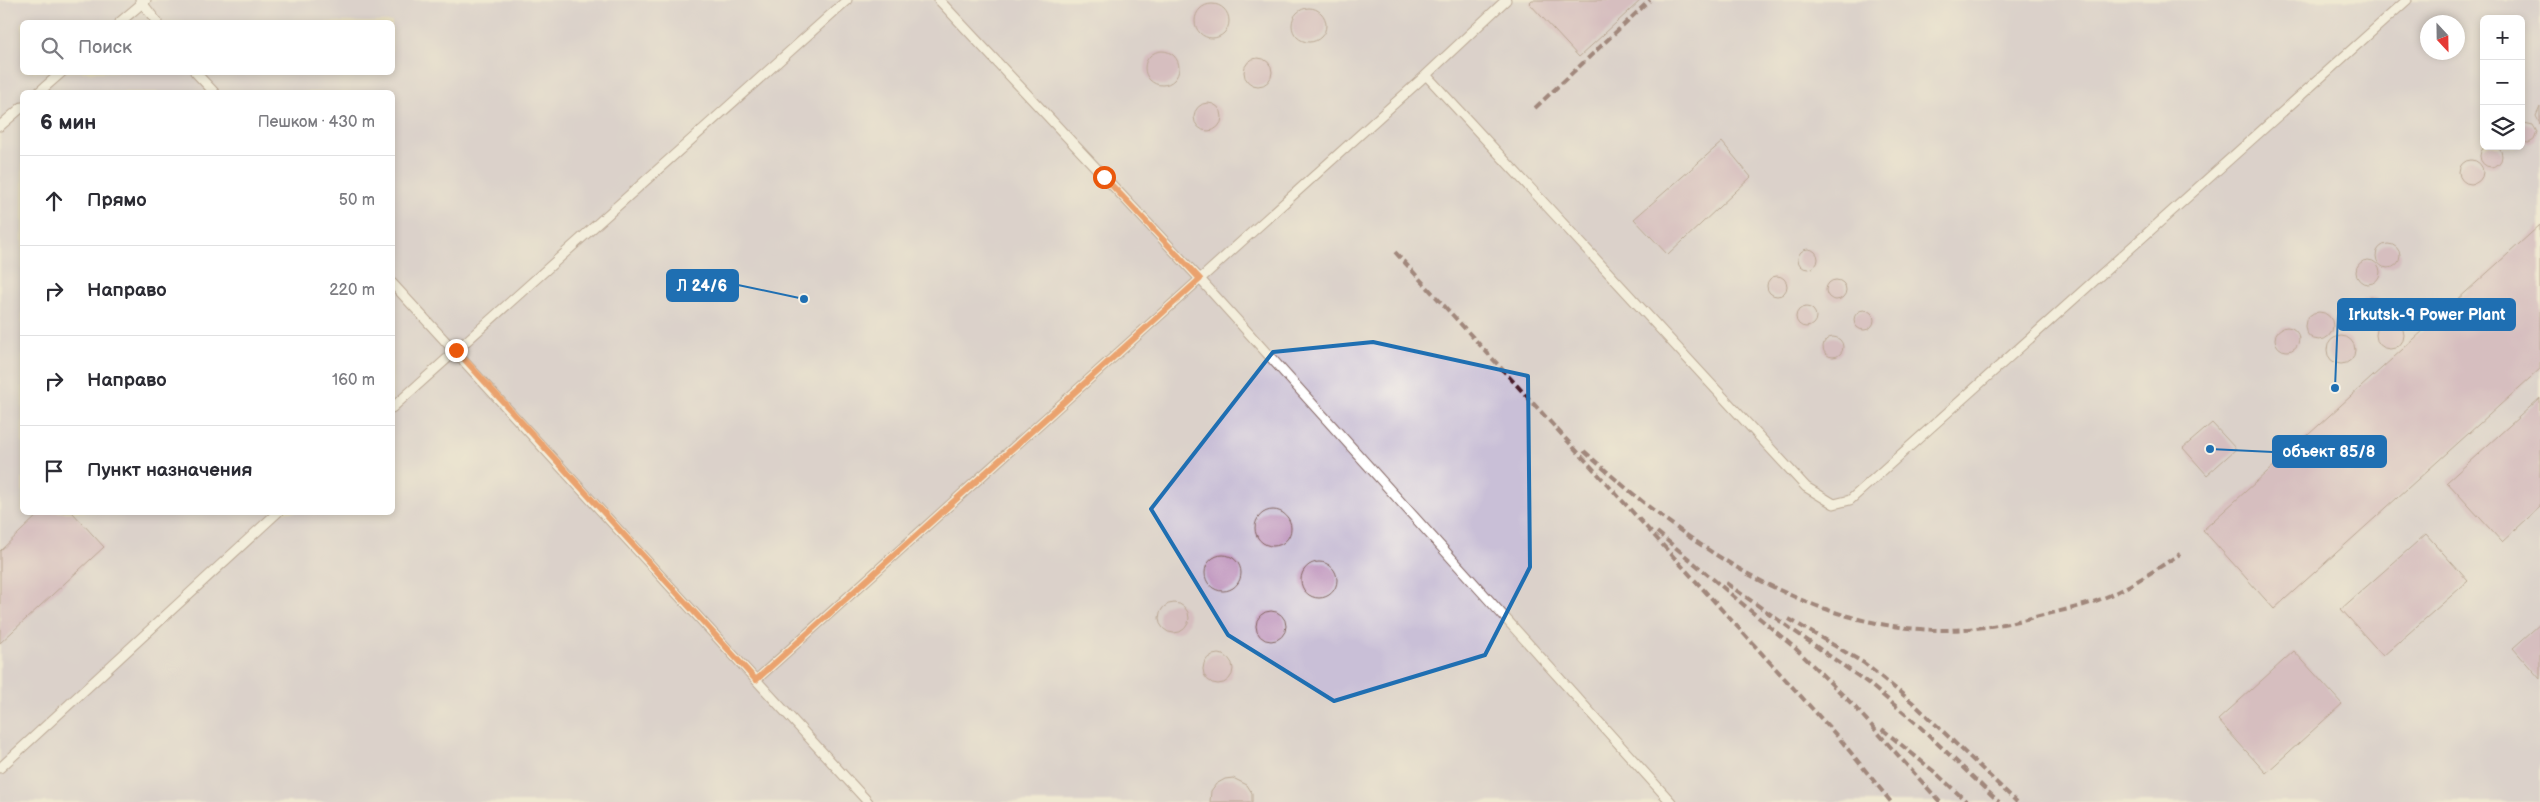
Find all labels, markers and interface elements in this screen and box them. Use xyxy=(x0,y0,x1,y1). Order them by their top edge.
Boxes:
north arrow xyxy=(2420,15,2465,60)
map controls xyxy=(2480,15,2525,150)
button: + xyxy=(2480,15,2525,60)
search box xyxy=(20,20,395,75)
icon: search xyxy=(38,34,66,62)
text: Поиск xyxy=(78,36,132,59)
button: − xyxy=(2480,60,2525,105)
button: layers xyxy=(2480,105,2525,150)
text: 6 мин xyxy=(40,110,96,135)
text: Пешком · 430 m xyxy=(258,113,375,132)
route start xyxy=(1093,166,1116,189)
icon: ahead xyxy=(40,187,68,215)
text: Прямо xyxy=(87,189,147,212)
text: 50 m xyxy=(339,191,375,210)
callout: Л 24/6 xyxy=(667,270,738,301)
icon: right xyxy=(40,277,68,305)
text: Л 24/6 xyxy=(676,277,728,296)
text: Направо xyxy=(87,279,167,302)
text: 220 m xyxy=(329,281,375,300)
callout: Irkutsk-9 Power Plant xyxy=(2338,299,2515,330)
text: Irkutsk-9 Power Plant xyxy=(2349,306,2506,325)
route end xyxy=(445,339,468,362)
icon: right xyxy=(40,367,68,395)
text: Направо xyxy=(87,369,167,392)
text: 160 m xyxy=(332,371,375,390)
callout: объект 85/8 xyxy=(2273,436,2386,467)
text: объект 85/8 xyxy=(2283,443,2375,462)
icon: arrive xyxy=(40,457,68,485)
text: Пункт назначения xyxy=(87,459,252,482)

